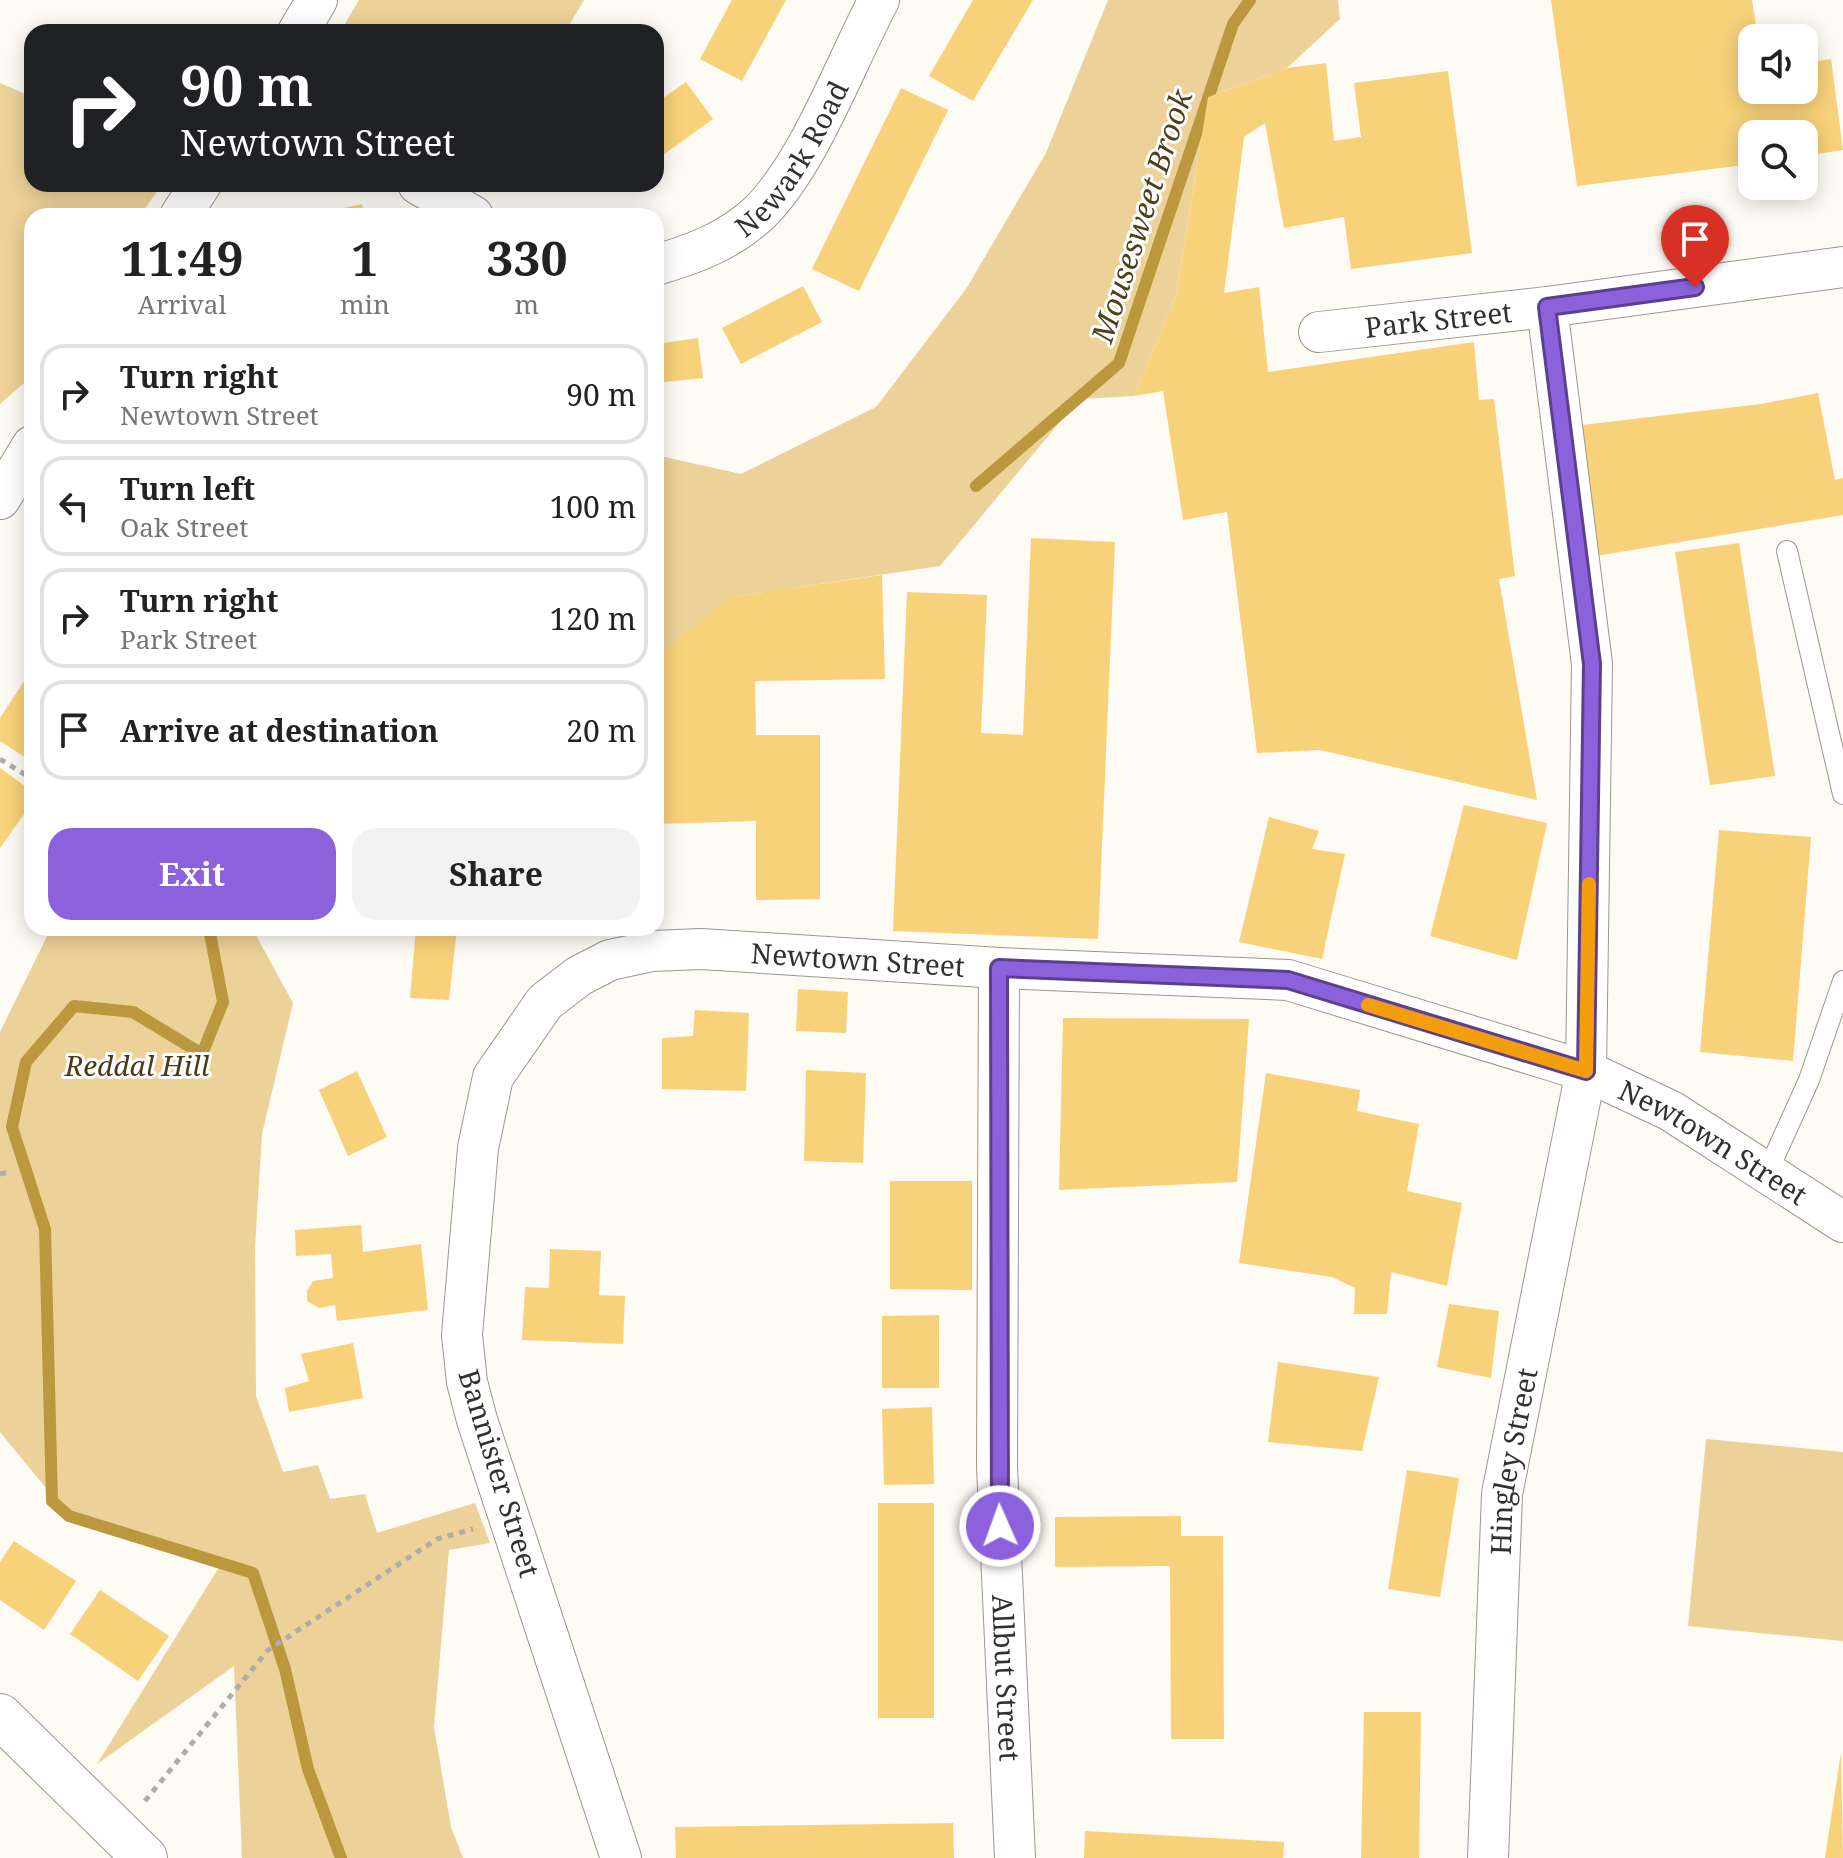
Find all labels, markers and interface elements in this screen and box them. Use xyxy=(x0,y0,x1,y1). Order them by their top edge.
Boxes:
map controls xyxy=(1738,24,1818,200)
button: sound xyxy=(1738,24,1818,104)
text: 90 m xyxy=(180,46,313,122)
icon: right xyxy=(48,56,152,160)
street label: Newark Road xyxy=(727,74,857,245)
water label: Mousesweet Brook xyxy=(1080,83,1201,349)
text: Newtown Street xyxy=(180,118,455,167)
button: search xyxy=(1738,120,1818,200)
pin xyxy=(1661,205,1729,287)
icon: arrive xyxy=(1673,217,1717,261)
text: 11:49 xyxy=(120,225,244,290)
text: 1 xyxy=(351,225,378,290)
text: 330 xyxy=(486,225,568,290)
text: Arrival xyxy=(138,286,226,322)
text: min xyxy=(340,286,390,322)
text: m xyxy=(515,286,539,322)
street label: Park Street xyxy=(1363,292,1514,346)
text: Turn right xyxy=(120,356,278,397)
icon: right xyxy=(52,372,96,416)
text: 90 m xyxy=(566,374,636,415)
text: Newtown Street xyxy=(120,397,319,433)
text: Turn left xyxy=(120,468,255,509)
icon: left xyxy=(52,484,96,528)
text: 100 m xyxy=(550,486,636,527)
text: Oak Street xyxy=(120,509,248,545)
text: Turn right xyxy=(120,580,278,621)
icon: right xyxy=(52,596,96,640)
text: 120 m xyxy=(550,598,636,639)
text: Park Street xyxy=(120,621,257,657)
icon: arrive xyxy=(52,708,96,752)
text: Arrive at destination xyxy=(120,710,439,751)
text: 20 m xyxy=(566,710,636,751)
button: Exit xyxy=(48,828,336,920)
button: Share xyxy=(352,828,640,920)
street label: Newtown Street xyxy=(750,933,966,985)
park label: Reddal Hill xyxy=(64,1046,210,1084)
street label: Newtown Street xyxy=(1613,1070,1815,1213)
street label: Hingley Street xyxy=(1481,1364,1546,1556)
street label: Bannister Street xyxy=(450,1365,550,1582)
position arrow xyxy=(958,1484,1042,1568)
street label: Allbut Street xyxy=(984,1593,1030,1762)

